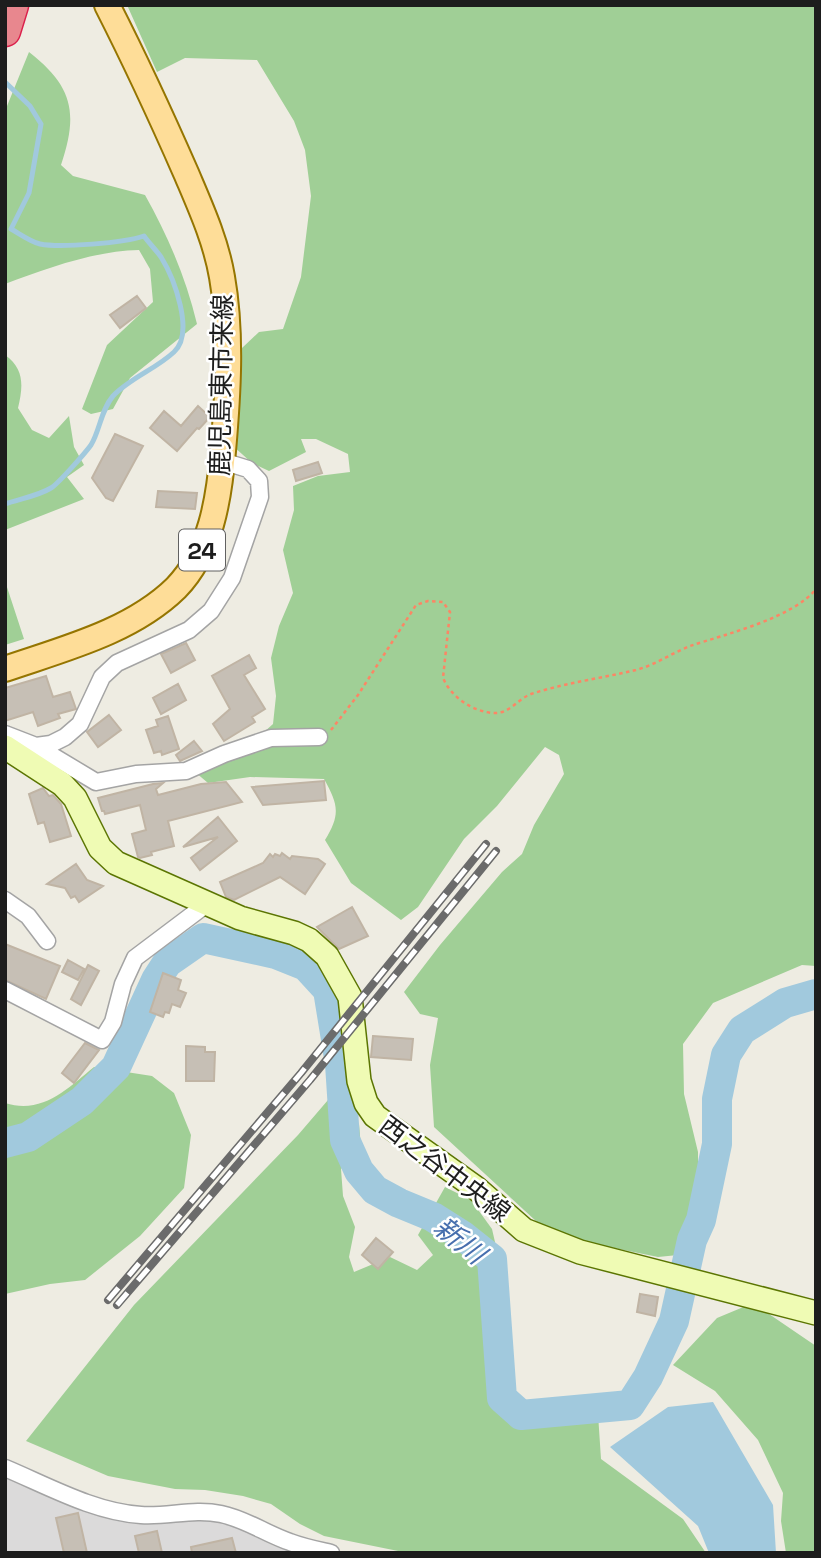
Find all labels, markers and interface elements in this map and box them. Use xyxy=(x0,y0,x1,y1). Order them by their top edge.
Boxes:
street label: 鹿児島東市来線 xyxy=(202,294,240,476)
road number: 24 xyxy=(179,530,225,570)
street label: 西之谷中央線 xyxy=(372,1108,518,1230)
water label: 新川 xyxy=(427,1208,495,1273)

